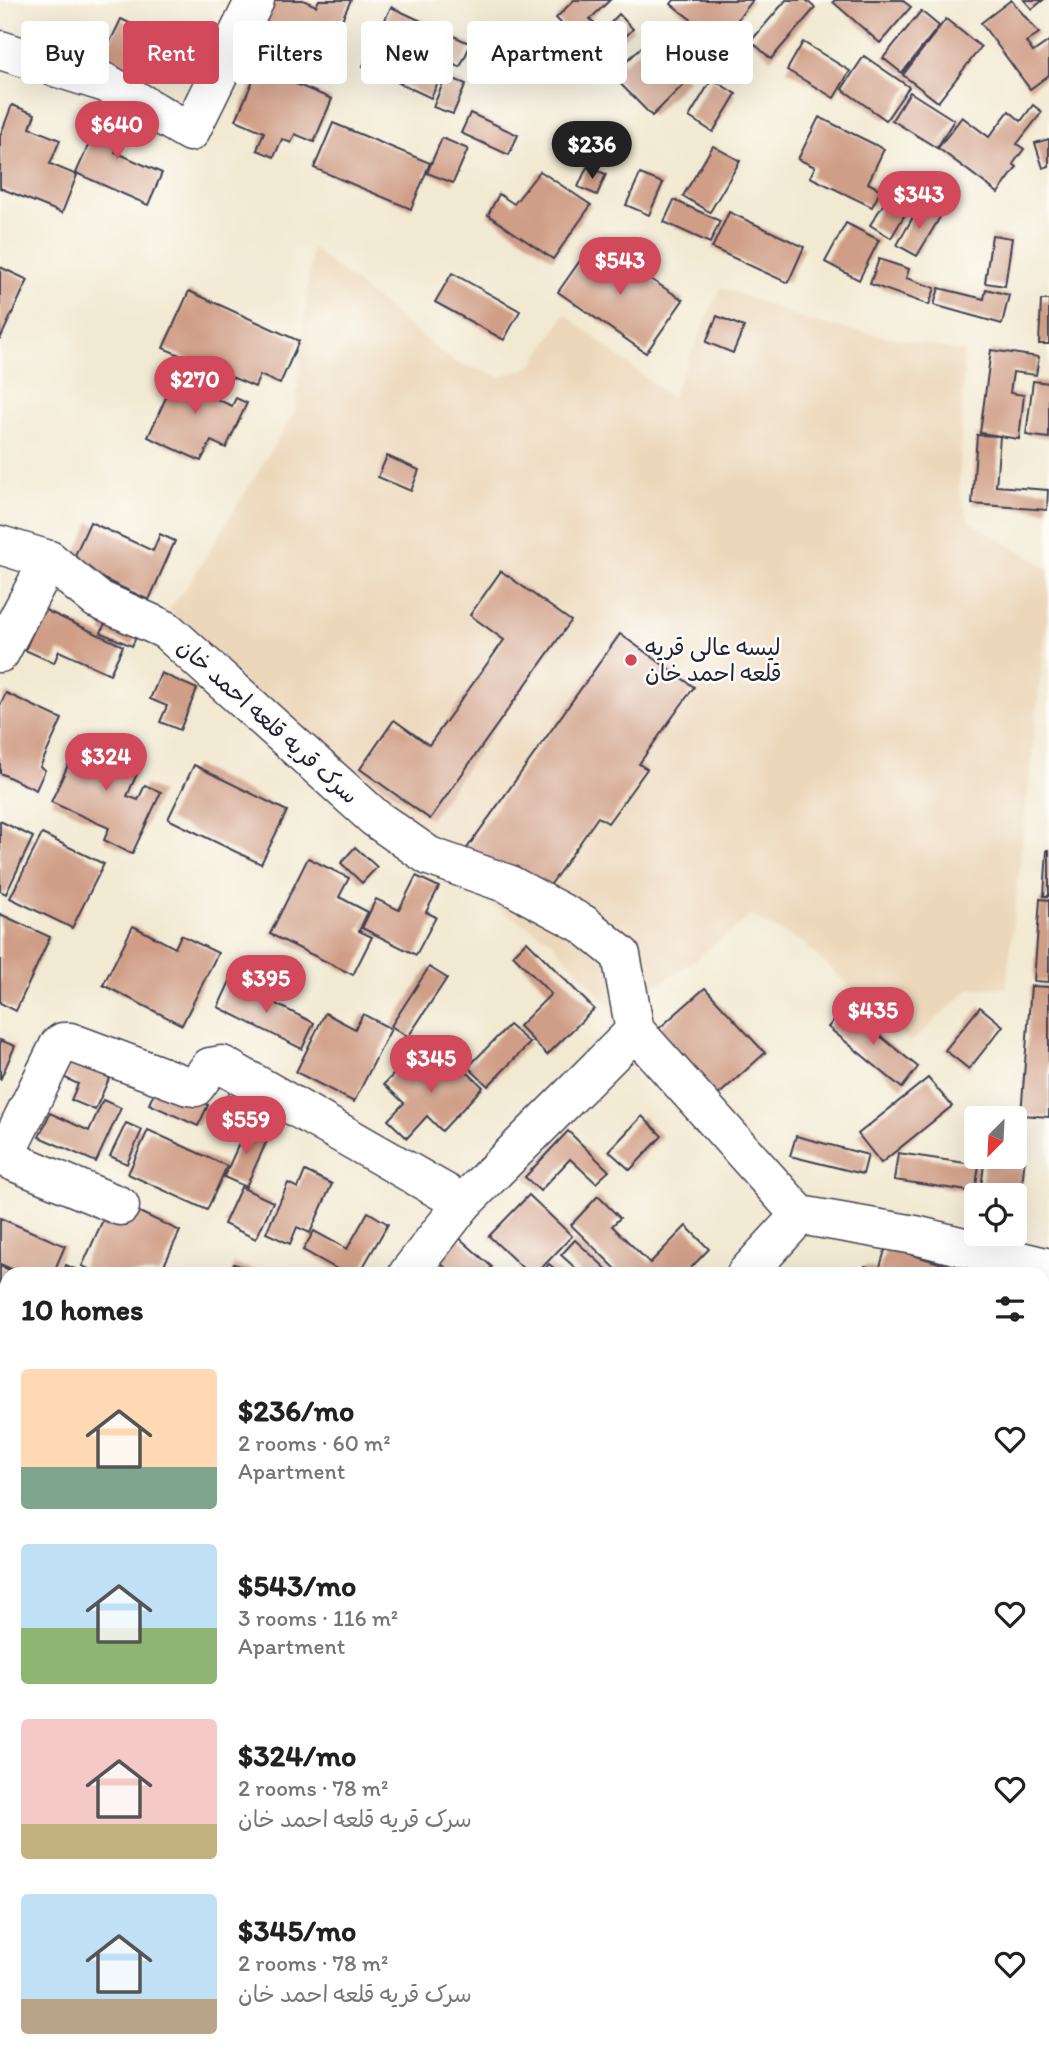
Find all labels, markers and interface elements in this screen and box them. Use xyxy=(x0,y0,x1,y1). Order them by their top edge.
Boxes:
chip: Buy xyxy=(21,21,109,84)
chip: Rent xyxy=(123,21,219,84)
chip: Filters xyxy=(233,21,347,84)
chip: New xyxy=(361,21,453,84)
chip: Apartment xyxy=(467,21,627,84)
chip: House xyxy=(641,21,753,84)
pin: $640 xyxy=(76,102,158,161)
text: $640 xyxy=(91,110,143,138)
pin: $236 xyxy=(551,122,633,181)
text: $236 xyxy=(568,130,616,158)
pin: $343 xyxy=(878,172,960,231)
text: $343 xyxy=(894,180,944,208)
pin: $543 xyxy=(579,238,661,297)
text: $543 xyxy=(595,246,645,274)
pin: $270 xyxy=(154,356,236,416)
text: $270 xyxy=(170,365,220,393)
street label: سرک قریه قلعه احمد خان xyxy=(172,632,364,810)
place label: لیسه عالی قریه قلعه احمد خان xyxy=(645,633,782,687)
marker: لیسه عالی قریه قلعه احمد خان xyxy=(623,652,639,668)
pin: $324 xyxy=(65,734,147,793)
text: $324 xyxy=(81,742,131,770)
pin: $395 xyxy=(225,956,307,1015)
text: $395 xyxy=(242,964,290,992)
pin: $435 xyxy=(832,988,914,1047)
text: $435 xyxy=(848,996,898,1024)
pin: $345 xyxy=(390,1036,472,1095)
text: $345 xyxy=(406,1044,456,1072)
pin: $559 xyxy=(205,1096,287,1156)
text: $559 xyxy=(222,1105,270,1133)
north arrow xyxy=(964,1106,1027,1169)
map controls xyxy=(964,1106,1027,1246)
button: locate xyxy=(964,1183,1027,1246)
icon: filters xyxy=(991,1290,1029,1328)
text: 10 homes xyxy=(21,1291,144,1328)
text: $236/mo xyxy=(238,1392,354,1429)
icon: home xyxy=(77,1397,161,1481)
icon: heart xyxy=(991,1420,1029,1458)
text: 2 rooms · 60 m² xyxy=(238,1429,391,1457)
text: Apartment xyxy=(238,1457,345,1485)
text: $543/mo xyxy=(238,1567,356,1604)
icon: home xyxy=(77,1572,161,1656)
icon: heart xyxy=(991,1595,1029,1633)
text: 3 rooms · 116 m² xyxy=(238,1604,398,1632)
text: Apartment xyxy=(238,1632,345,1660)
text: $324/mo xyxy=(238,1737,356,1774)
icon: home xyxy=(77,1747,161,1831)
icon: heart xyxy=(991,1770,1029,1808)
text: 2 rooms · 78 m² xyxy=(238,1774,388,1802)
text: سرک قریه قلعه احمد خان xyxy=(238,1805,472,1833)
text: $345/mo xyxy=(238,1912,356,1949)
icon: home xyxy=(77,1922,161,2006)
icon: heart xyxy=(991,1945,1029,1983)
text: 2 rooms · 78 m² xyxy=(238,1949,388,1977)
text: سرک قریه قلعه احمد خان xyxy=(238,1980,472,2008)

